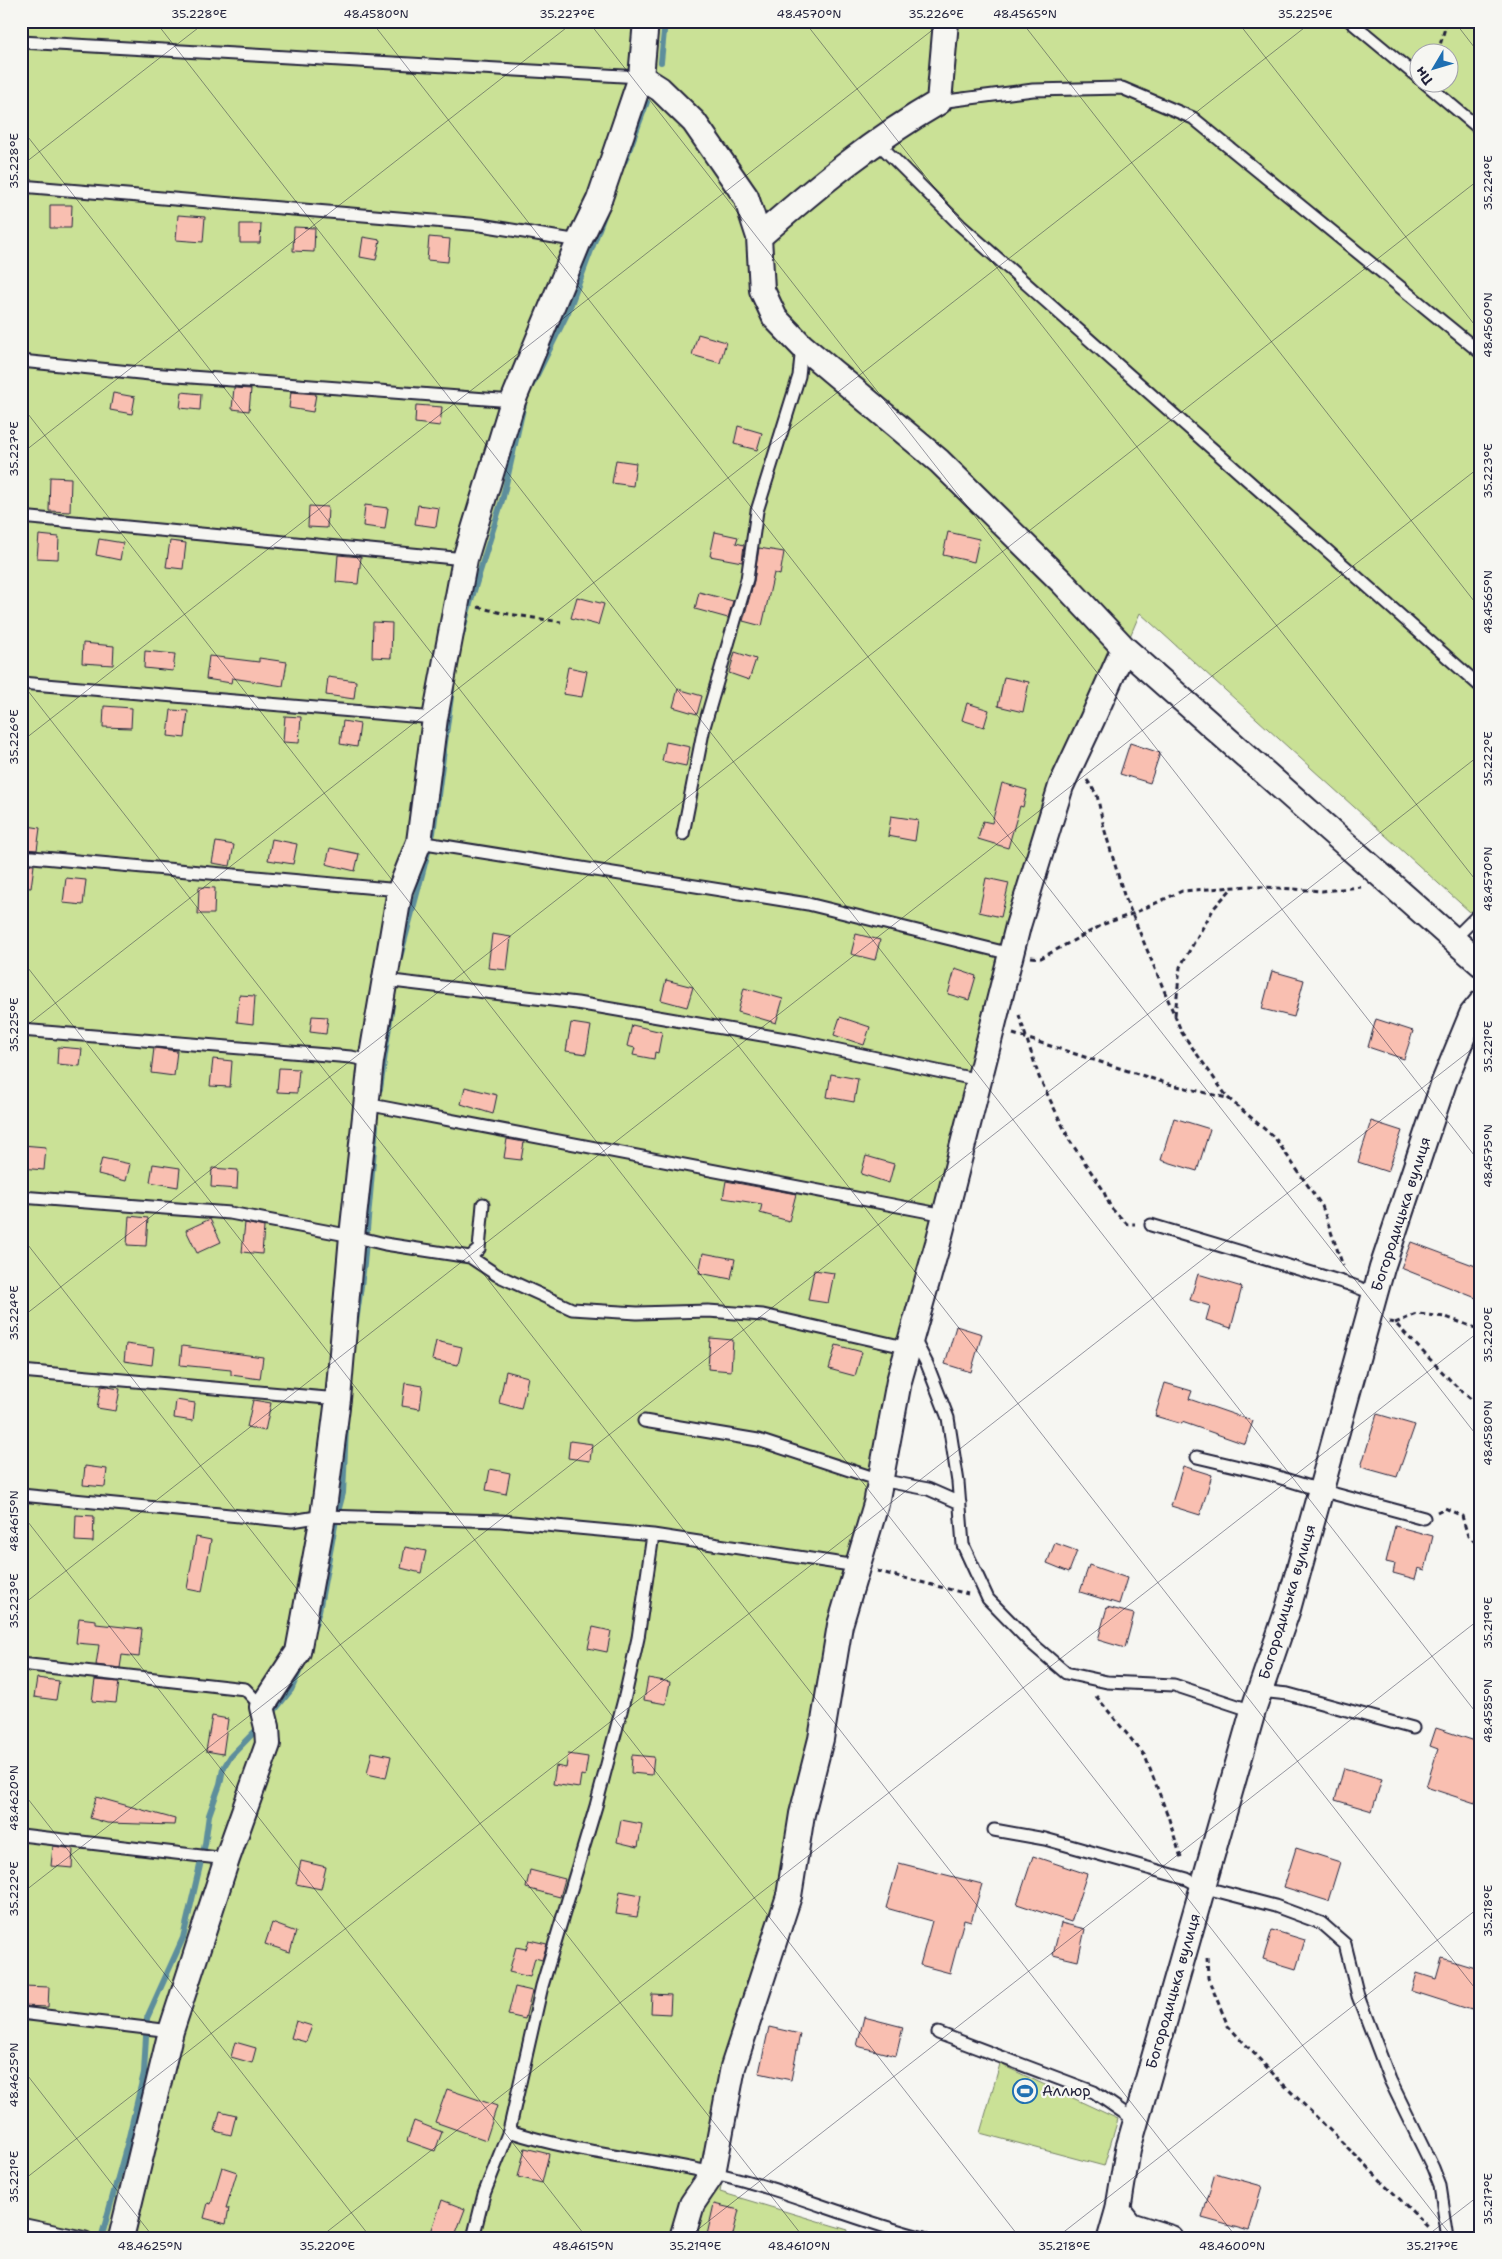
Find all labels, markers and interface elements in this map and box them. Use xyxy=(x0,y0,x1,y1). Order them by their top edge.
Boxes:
text: 35.228°E xyxy=(171,6,227,22)
text: 48.4580°N xyxy=(343,6,409,22)
text: 35.227°E xyxy=(539,6,595,22)
text: 48.4570°N xyxy=(777,6,841,22)
text: 35.226°E xyxy=(908,6,964,22)
text: 48.4565°N xyxy=(993,6,1057,22)
text: 35.225°E xyxy=(1278,6,1332,22)
north arrow xyxy=(1410,42,1460,92)
text: Пн xyxy=(1411,63,1437,89)
text: 35.228°E xyxy=(6,133,22,189)
text: 35.224°E xyxy=(1480,155,1496,211)
text: 48.4560°N xyxy=(1480,292,1496,358)
text: 35.227°E xyxy=(6,421,22,477)
text: 35.223°E xyxy=(1480,443,1496,499)
text: 48.4565°N xyxy=(1480,570,1496,634)
text: 35.226°E xyxy=(6,709,22,765)
text: 35.222°E xyxy=(1480,731,1496,787)
text: 48.4570°N xyxy=(1480,847,1496,911)
text: 35.225°E xyxy=(6,998,22,1052)
text: 35.221°E xyxy=(1480,1021,1496,1073)
text: 48.4575°N xyxy=(1480,1124,1496,1188)
street label: Богородицька вулиця xyxy=(1367,1134,1435,1294)
text: 35.224°E xyxy=(6,1285,22,1341)
text: 35.220°E xyxy=(1480,1307,1496,1363)
text: 48.4580°N xyxy=(1480,1400,1496,1466)
text: 48.4615°N xyxy=(6,1490,22,1552)
street label: Богородицька вулиця xyxy=(1254,1522,1320,1682)
text: 35.223°E xyxy=(6,1573,22,1629)
text: 35.219°E xyxy=(1480,1597,1496,1649)
text: 48.4585°N xyxy=(1480,1679,1496,1743)
text: 48.4620°N xyxy=(6,1765,22,1831)
text: 35.222°E xyxy=(6,1861,22,1917)
text: 35.218°E xyxy=(1480,1885,1496,1937)
street label: Богородицька вулиця xyxy=(1141,1911,1205,2071)
text: 48.4625°N xyxy=(6,2043,22,2107)
sports icon: Аллюр xyxy=(1012,2078,1038,2104)
place label: Аллюр xyxy=(1042,2081,1091,2101)
text: 35.221°E xyxy=(6,2151,22,2203)
text: 35.217°E xyxy=(1480,2173,1496,2225)
text: 48.4625°N xyxy=(118,2238,182,2254)
text: 35.220°E xyxy=(299,2238,355,2254)
text: 48.4615°N xyxy=(552,2238,614,2254)
text: 35.219°E xyxy=(669,2238,721,2254)
text: 48.4610°N xyxy=(768,2238,830,2254)
text: 35.218°E xyxy=(1038,2238,1090,2254)
text: 48.4600°N xyxy=(1199,2238,1265,2254)
text: 35.217°E xyxy=(1406,2238,1458,2254)

